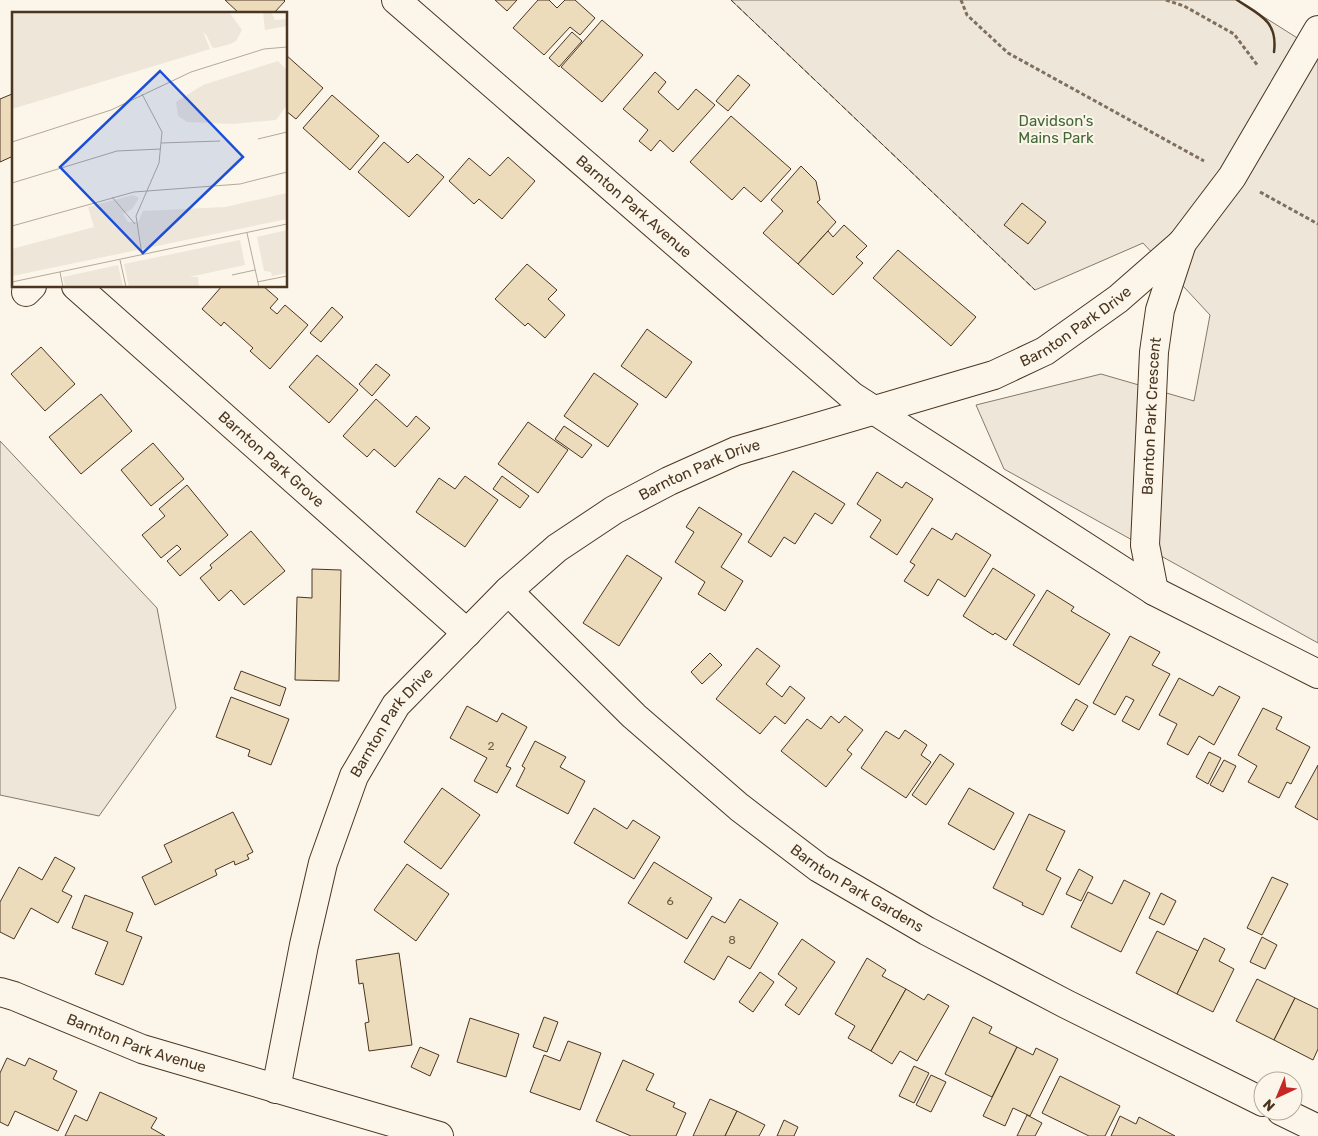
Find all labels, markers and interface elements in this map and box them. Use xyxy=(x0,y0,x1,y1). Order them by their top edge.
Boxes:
inset map xyxy=(12,12,288,288)
park label: Davidson's Mains Park xyxy=(1018,112,1094,147)
street label: Barnton Park Avenue xyxy=(572,151,695,262)
street label: Barnton Park Drive xyxy=(1017,282,1135,371)
street label: Barnton Park Crescent xyxy=(1138,336,1165,495)
street label: Barnton Park Grove xyxy=(215,408,328,511)
street label: Barnton Park Drive xyxy=(636,435,762,504)
street label: Barnton Park Drive xyxy=(346,664,437,780)
house number: 2 xyxy=(487,739,495,753)
street label: Barnton Park Gardens xyxy=(787,840,927,936)
house number: 6 xyxy=(666,894,674,908)
house number: 8 xyxy=(728,933,736,947)
street label: Barnton Park Avenue xyxy=(64,1010,208,1076)
north arrow xyxy=(1253,1071,1303,1121)
text: N xyxy=(1260,1095,1279,1115)

